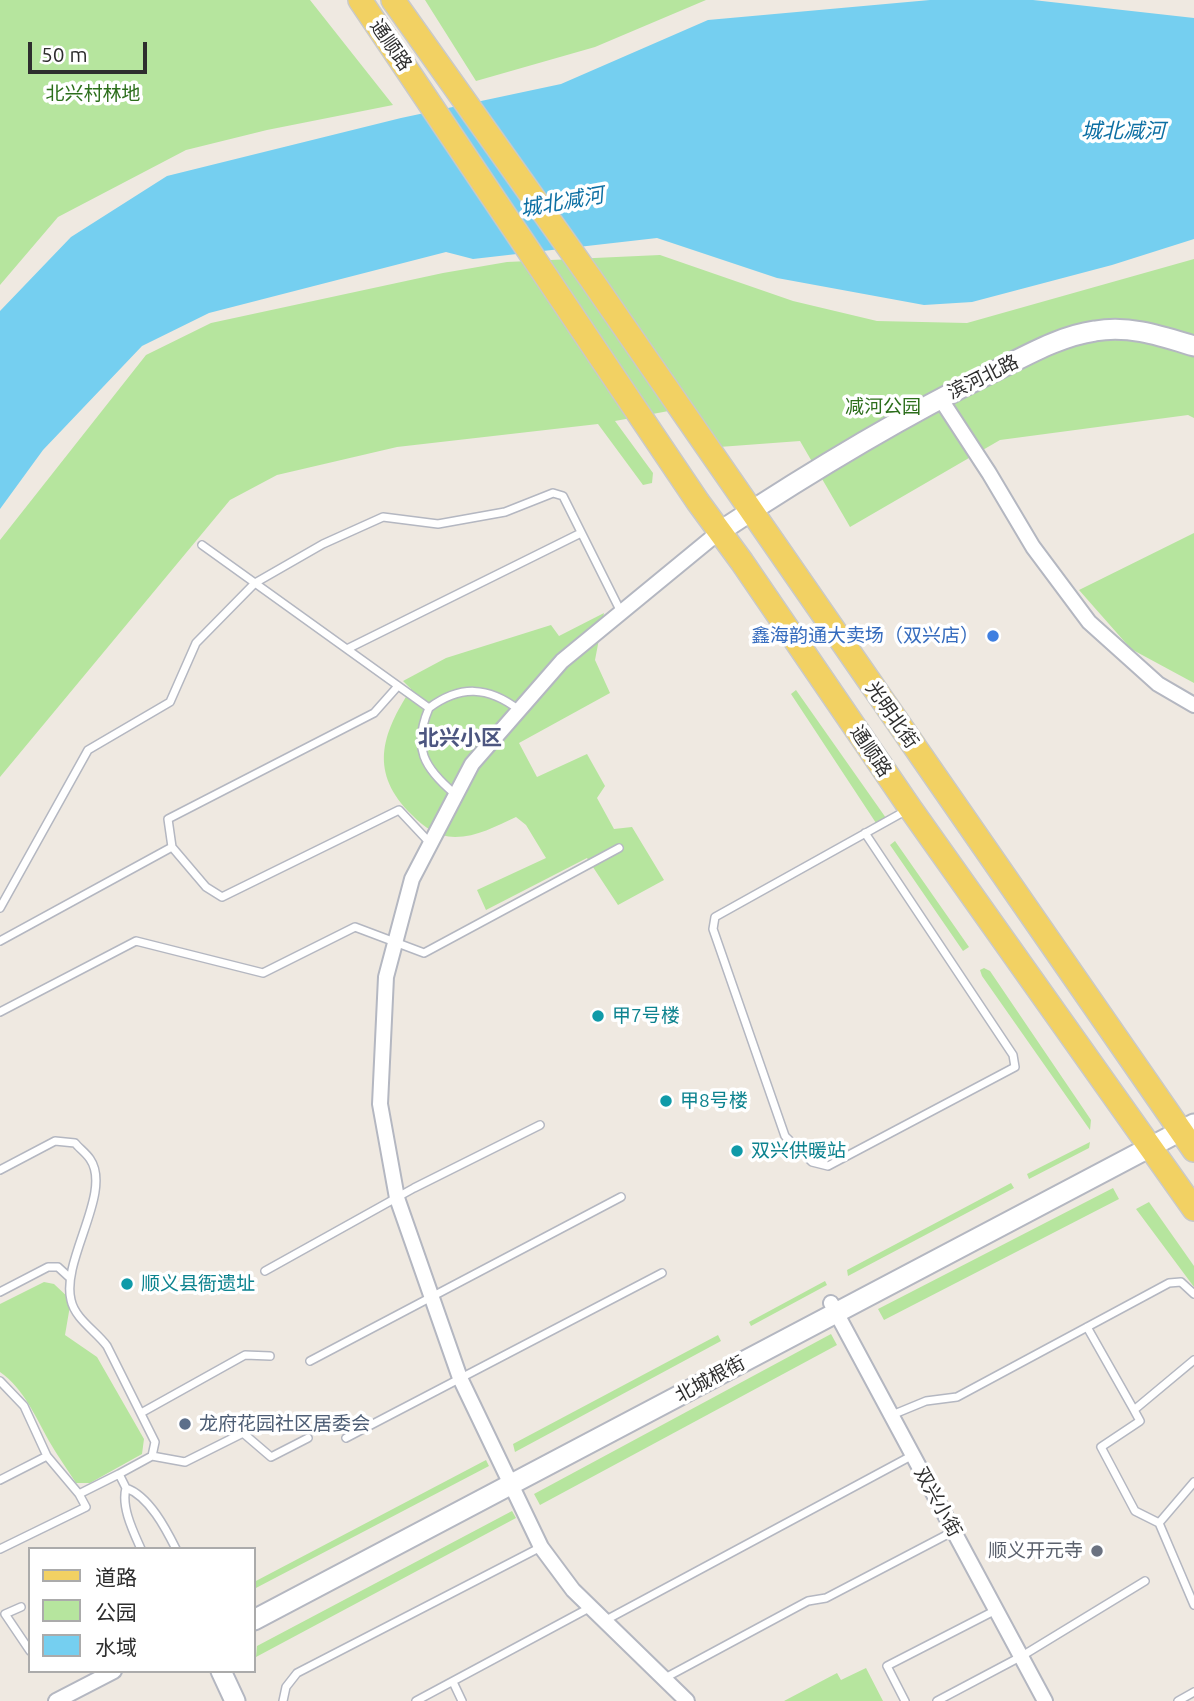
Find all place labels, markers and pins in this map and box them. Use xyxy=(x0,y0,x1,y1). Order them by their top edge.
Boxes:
place label: 鑫海韵通大卖场（双兴店） xyxy=(751,625,979,647)
marker: 鑫海韵通大卖场（双兴店） xyxy=(985,628,1001,644)
place label: 甲7号楼 xyxy=(612,1005,680,1027)
marker: 甲7号楼 xyxy=(590,1008,606,1024)
place label: 甲8号楼 xyxy=(680,1090,748,1112)
marker: 甲8号楼 xyxy=(658,1093,674,1109)
place label: 双兴供暖站 xyxy=(751,1140,846,1162)
marker: 双兴供暖站 xyxy=(729,1143,745,1159)
place label: 顺义县衙遗址 xyxy=(141,1273,255,1295)
marker: 顺义县衙遗址 xyxy=(119,1276,135,1292)
place label: 龙府花园社区居委会 xyxy=(199,1413,370,1435)
marker: 龙府花园社区居委会 xyxy=(177,1416,193,1432)
place label: 顺义开元寺 xyxy=(988,1540,1083,1562)
marker: 顺义开元寺 xyxy=(1089,1543,1105,1559)

